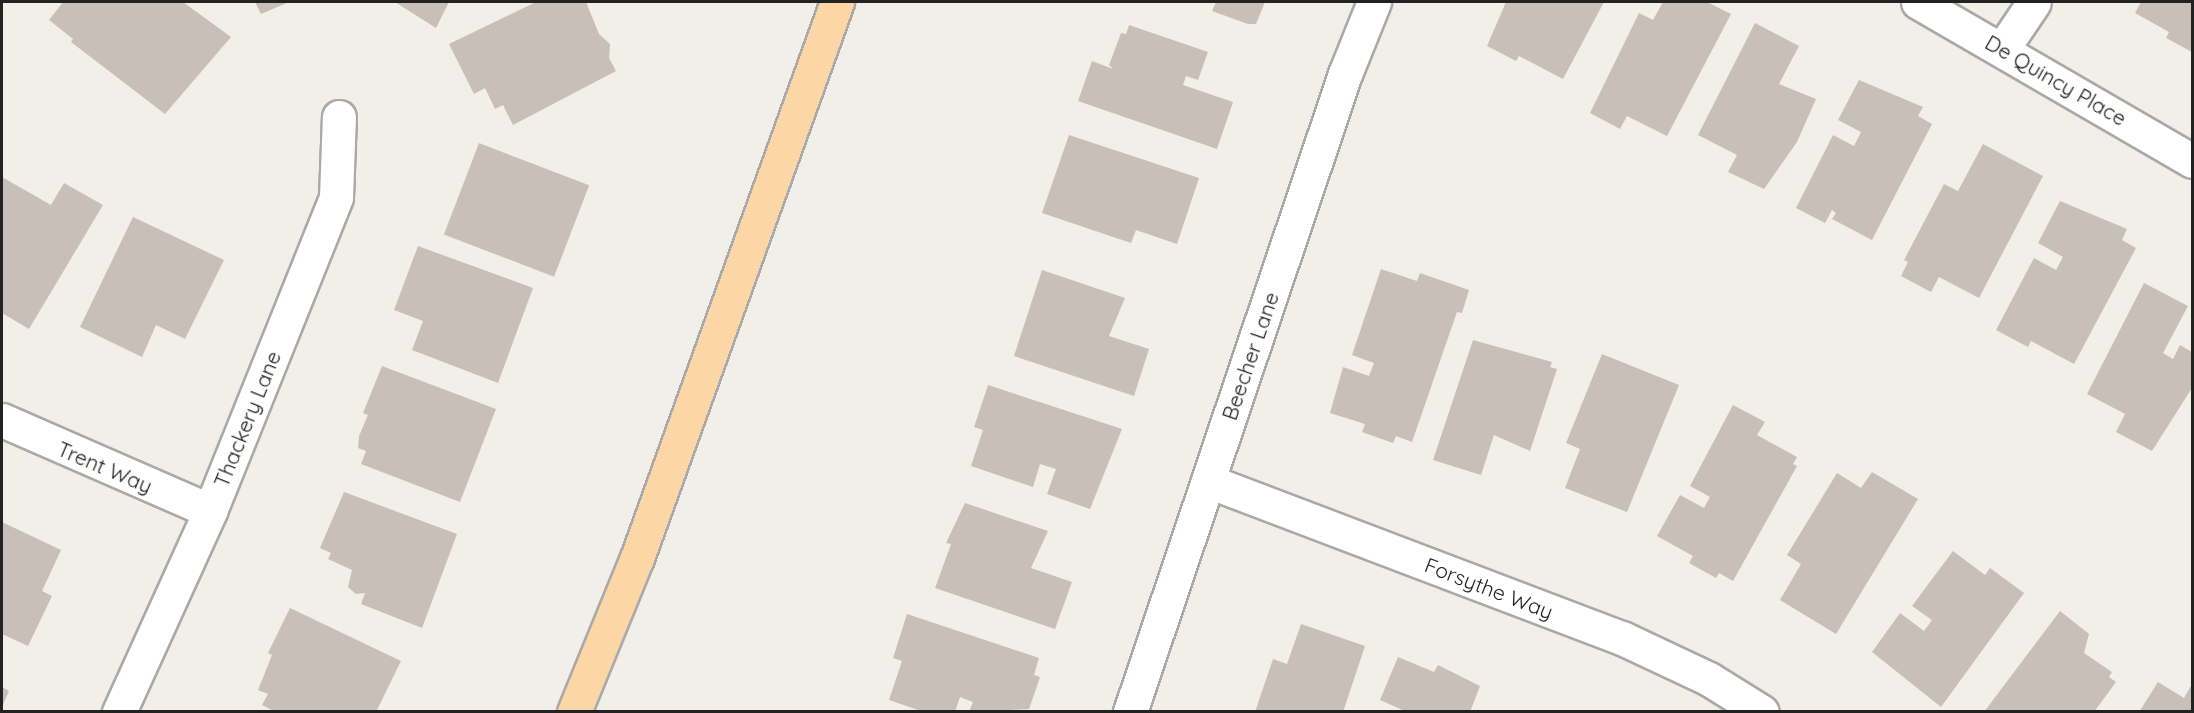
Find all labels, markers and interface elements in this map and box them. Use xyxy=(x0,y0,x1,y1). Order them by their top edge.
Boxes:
street label: De Quincy Place xyxy=(1981,29,2131,131)
street label: Beecher Lane xyxy=(1216,289,1284,423)
street label: Thackery Lane xyxy=(208,347,286,491)
street label: Trent Way xyxy=(54,436,156,498)
street label: Forsythe Way xyxy=(1421,552,1557,624)

